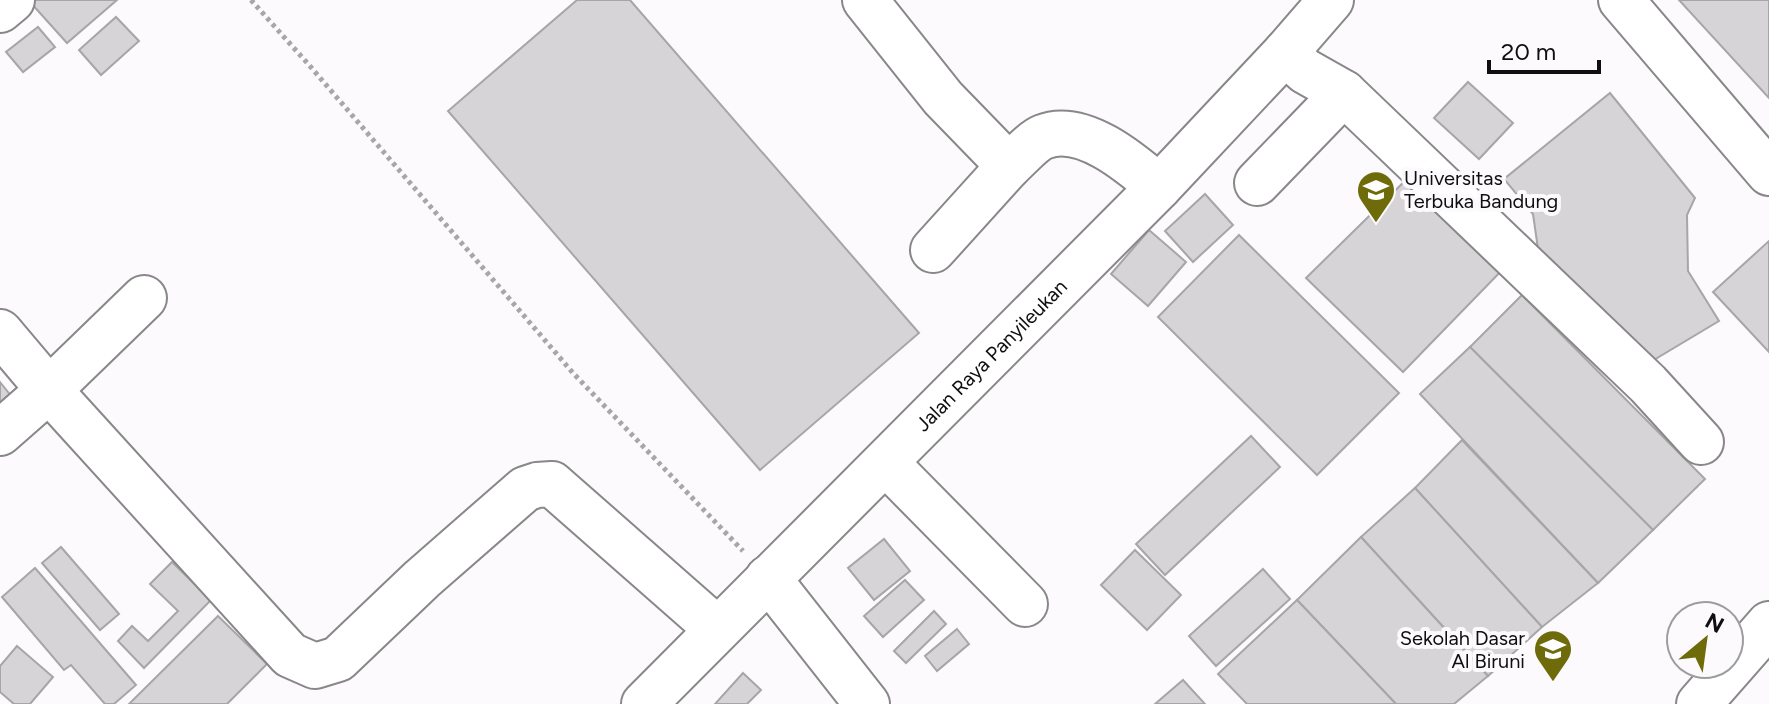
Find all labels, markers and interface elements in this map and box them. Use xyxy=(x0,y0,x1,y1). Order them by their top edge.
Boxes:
scale bar xyxy=(1489,24,1599,74)
text: 20 m xyxy=(1501,37,1556,66)
place label: Universitas Terbuka Bandung xyxy=(1404,166,1558,213)
school or university icon: Universitas Terbuka Bandung xyxy=(1355,169,1397,224)
street label: Jalan Raya Panyileukan xyxy=(911,275,1072,436)
north arrow xyxy=(1665,600,1745,680)
text: N xyxy=(1700,607,1728,639)
place label: Sekolah Dasar Al Biruni xyxy=(1400,626,1525,673)
school or university icon: Sekolah Dasar Al Biruni xyxy=(1532,628,1574,683)

